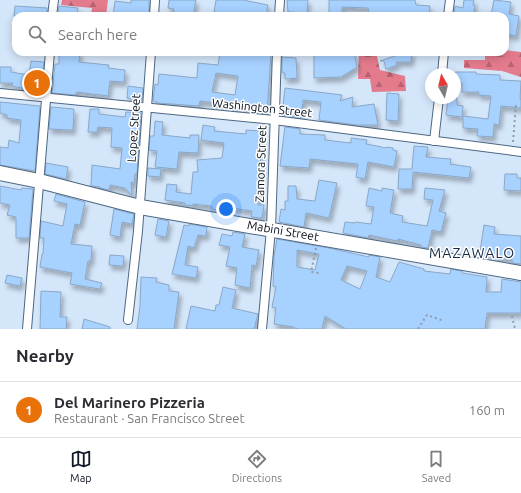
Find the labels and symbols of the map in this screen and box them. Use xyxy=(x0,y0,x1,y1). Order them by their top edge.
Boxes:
pin: 1 xyxy=(24,68,50,98)
north arrow xyxy=(425,68,461,104)
street label: Lopez Street xyxy=(125,93,142,163)
street label: Washington Street xyxy=(211,96,313,119)
street label: Zamora Street xyxy=(253,125,268,203)
your location xyxy=(216,199,236,219)
street label: Mabini Street xyxy=(246,218,320,243)
district label: MAZAWALO xyxy=(429,245,515,261)

